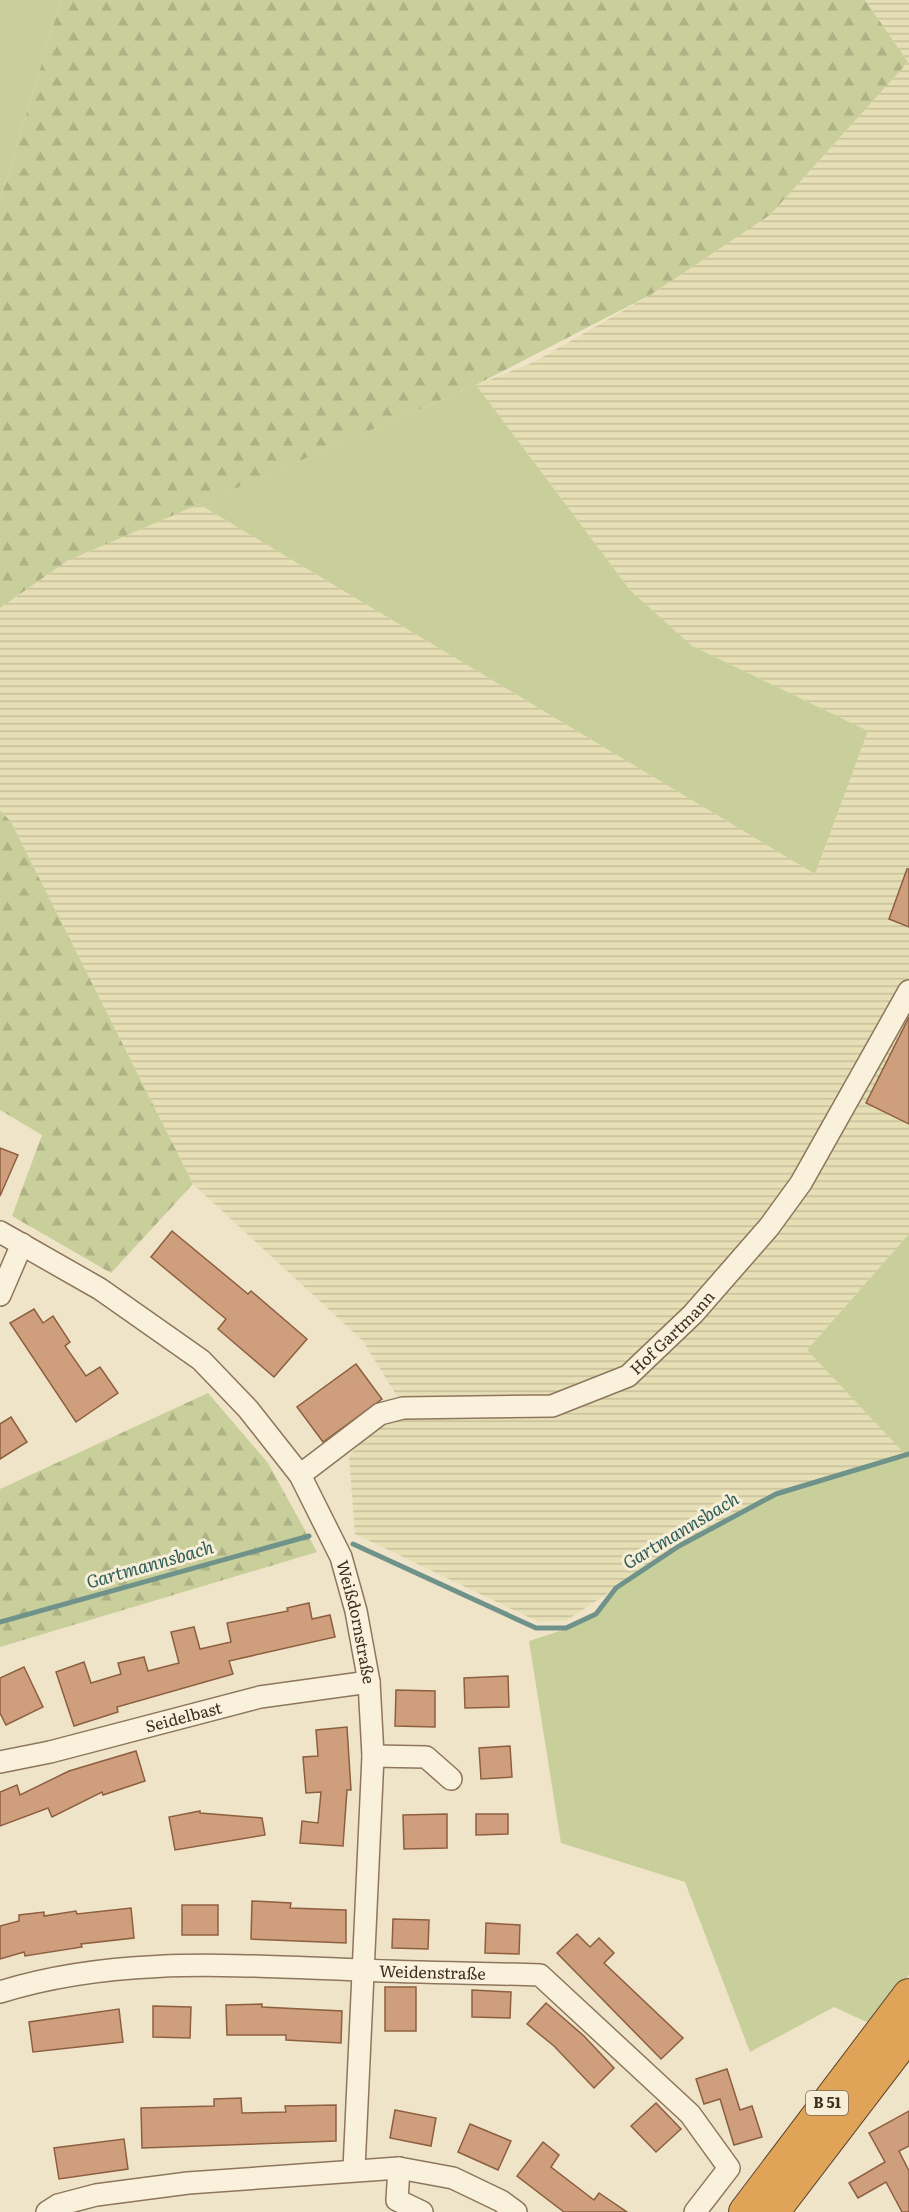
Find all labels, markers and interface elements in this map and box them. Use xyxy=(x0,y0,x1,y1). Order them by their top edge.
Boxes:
street label: Hof Gartmann xyxy=(624,1284,720,1380)
water label: Gartmannsbach xyxy=(617,1484,744,1575)
water label: Gartmannsbach xyxy=(83,1532,217,1595)
street label: Weißdornstraße xyxy=(331,1557,382,1686)
street label: Seidelbast xyxy=(142,1694,225,1738)
street label: Weidenstraße xyxy=(379,1958,486,1985)
road number: B 51 xyxy=(806,2091,848,2115)

